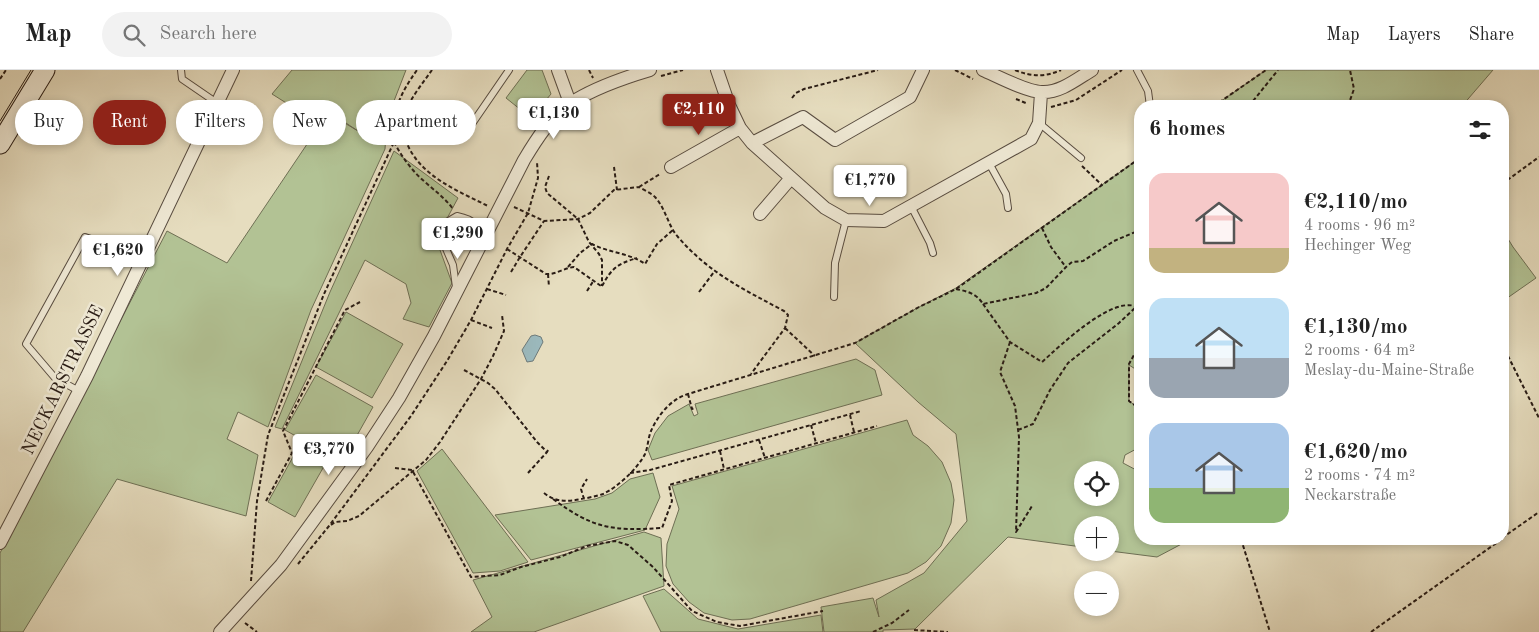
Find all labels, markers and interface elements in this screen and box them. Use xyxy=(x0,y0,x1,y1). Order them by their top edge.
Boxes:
search box xyxy=(102,12,452,57)
icon: search xyxy=(120,21,148,49)
text: Map xyxy=(25,23,72,47)
text: Search here xyxy=(160,25,257,44)
text: Map xyxy=(1326,26,1360,44)
text: Layers xyxy=(1388,26,1440,44)
text: Share xyxy=(1468,26,1514,44)
pin: €2,110 xyxy=(658,93,740,136)
pin: €1,130 xyxy=(513,98,595,140)
chip: Buy xyxy=(15,100,83,145)
chip: Rent xyxy=(93,100,166,145)
chip: Filters xyxy=(176,100,263,145)
chip: New xyxy=(273,100,346,145)
chip: Apartment xyxy=(356,100,476,145)
text: €2,110 xyxy=(674,102,724,118)
text: €1,130 xyxy=(529,106,579,122)
icon: filters xyxy=(1466,116,1494,144)
text: 6 homes xyxy=(1149,119,1225,140)
pin: €1,770 xyxy=(829,164,911,207)
text: €1,770 xyxy=(845,173,895,189)
text: €2,110/mo xyxy=(1304,192,1408,213)
icon: home xyxy=(1189,193,1249,253)
pin: €1,290 xyxy=(417,218,499,260)
text: 4 rooms · 96 m² xyxy=(1304,218,1415,234)
text: €1,290 xyxy=(433,226,483,242)
pin: €1,620 xyxy=(77,234,159,277)
text: Hechinger Weg xyxy=(1304,238,1411,254)
text: €1,620 xyxy=(93,243,143,259)
street label: NECKARSTRASSE xyxy=(19,302,107,458)
text: €1,130/mo xyxy=(1304,317,1408,338)
icon: home xyxy=(1189,318,1249,378)
text: 2 rooms · 64 m² xyxy=(1304,343,1415,359)
text: Meslay-du-Maine-Straße xyxy=(1304,363,1474,379)
pin: €3,770 xyxy=(288,434,370,476)
text: €3,770 xyxy=(304,442,354,458)
text: €1,620/mo xyxy=(1304,442,1408,463)
icon: home xyxy=(1189,443,1249,503)
map controls xyxy=(1074,461,1119,616)
button: locate xyxy=(1074,461,1119,506)
text: 2 rooms · 74 m² xyxy=(1304,468,1415,484)
text: Neckarstraße xyxy=(1304,488,1396,504)
button: + xyxy=(1074,516,1119,561)
button: − xyxy=(1074,571,1119,616)

